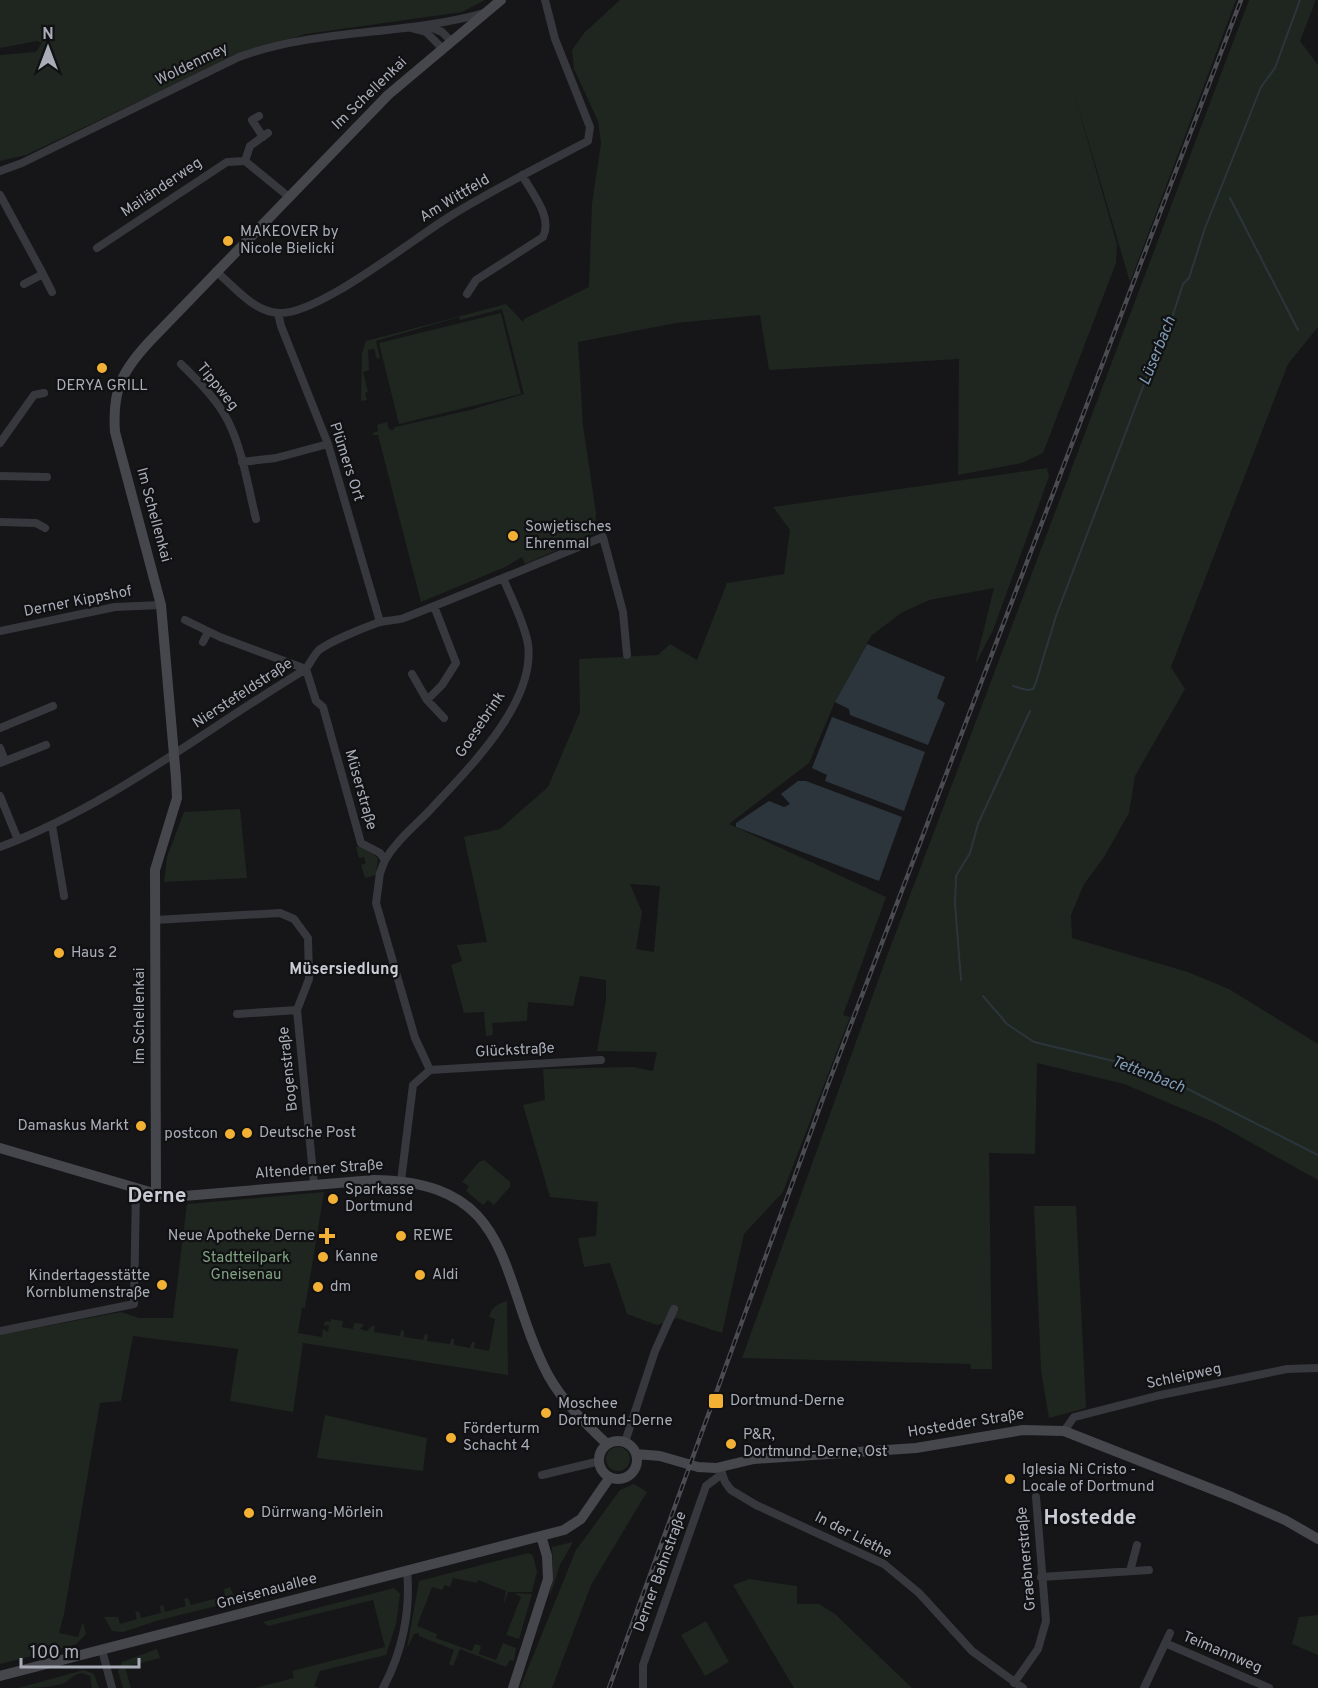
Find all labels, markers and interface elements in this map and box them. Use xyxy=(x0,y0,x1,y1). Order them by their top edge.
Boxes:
north arrow xyxy=(18,18,78,78)
text: N xyxy=(42,25,54,45)
street label: Woldenmey xyxy=(153,39,232,91)
street label: Im Schellenkai xyxy=(328,53,412,135)
street label: Mailänderweg xyxy=(118,154,206,222)
street label: Am Wittfeld xyxy=(416,171,494,227)
place label: MAKEOVER by Nicole Bielicki xyxy=(240,223,339,259)
marker: MAKEOVER by Nicole Bielicki xyxy=(221,234,235,248)
water label: Lüserbach xyxy=(1135,314,1181,388)
street label: Tippweg xyxy=(192,359,242,415)
marker: DERYA GRILL xyxy=(95,361,109,375)
place label: DERYA GRILL xyxy=(56,377,148,396)
street label: Plümers Ort xyxy=(324,420,368,504)
street label: Im Schellenkai xyxy=(131,466,175,564)
place label: Sowjetisches Ehrenmal xyxy=(525,518,612,554)
marker: Sowjetisches Ehrenmal xyxy=(506,529,520,543)
street label: Derner Kippshof xyxy=(22,582,134,622)
street label: Nierstefeldstraße xyxy=(189,655,297,733)
street label: Goesebrink xyxy=(452,688,510,762)
street label: Müserstraße xyxy=(339,747,381,833)
place label: Haus 2 xyxy=(71,944,117,963)
marker: Haus 2 xyxy=(52,946,66,960)
district label: Müsersiedlung xyxy=(289,960,399,980)
street label: Im Schellenkai xyxy=(131,967,150,1065)
street label: Bogenstraße xyxy=(275,1026,303,1112)
street label: Glückstraße xyxy=(475,1039,555,1063)
water label: Tettenbach xyxy=(1109,1052,1188,1098)
place label: Damaskus Markt xyxy=(18,1117,129,1136)
marker: Damaskus Markt xyxy=(134,1119,148,1133)
place label: Deutsche Post xyxy=(259,1124,356,1143)
place label: postcon xyxy=(164,1125,218,1144)
marker: Deutsche Post xyxy=(240,1126,254,1140)
marker: postcon xyxy=(223,1127,237,1141)
street label: Altenderner Straße xyxy=(254,1156,384,1184)
place label: Sparkasse Dortmund xyxy=(345,1181,414,1217)
district label: Derne xyxy=(127,1183,187,1210)
marker: Sparkasse Dortmund xyxy=(326,1192,340,1206)
place label: Neue Apotheke Derne xyxy=(168,1227,315,1246)
place label: REWE xyxy=(413,1227,453,1246)
marker: Neue Apotheke Derne xyxy=(320,1229,334,1243)
marker: REWE xyxy=(394,1229,408,1243)
place label: Kanne xyxy=(335,1248,378,1267)
park label: Stadtteilpark Gneisenau xyxy=(202,1249,290,1285)
marker: Kanne xyxy=(316,1250,330,1264)
place label: Aldi xyxy=(432,1266,458,1285)
place label: Kindertagesstätte Kornblumenstraße xyxy=(26,1267,150,1303)
marker: Aldi xyxy=(413,1268,427,1282)
marker: Kindertagesstätte Kornblumenstraße xyxy=(155,1278,169,1292)
place label: dm xyxy=(330,1278,351,1297)
marker: dm xyxy=(311,1280,325,1294)
street label: Schleipweg xyxy=(1145,1360,1223,1394)
marker: Dortmund-Derne xyxy=(707,1392,725,1410)
place label: Dortmund-Derne xyxy=(730,1392,844,1411)
place label: Moschee Dortmund-Derne xyxy=(558,1395,672,1431)
street label: Hostedder Straße xyxy=(906,1405,1026,1443)
marker: Moschee Dortmund-Derne xyxy=(539,1406,553,1420)
place label: Förderturm Schacht 4 xyxy=(463,1420,540,1456)
place label: P&R, Dortmund-Derne, Ost xyxy=(743,1426,887,1462)
marker: Förderturm Schacht 4 xyxy=(444,1431,458,1445)
marker: P&R, Dortmund-Derne, Ost xyxy=(724,1437,738,1451)
place label: Iglesia Ni Cristo - Locale of Dortmund xyxy=(1022,1461,1154,1497)
marker: Iglesia Ni Cristo - Locale of Dortmund xyxy=(1003,1472,1017,1486)
place label: Dürrwang-Mörlein xyxy=(261,1504,383,1523)
district label: Hostedde xyxy=(1043,1505,1137,1532)
marker: Dürrwang-Mörlein xyxy=(242,1506,256,1520)
street label: Graebnerstraße xyxy=(1013,1506,1041,1612)
street label: In der Liethe xyxy=(811,1508,895,1564)
street label: Derner Bahnstraße xyxy=(630,1509,692,1635)
street label: Gneisenauallee xyxy=(215,1569,319,1615)
street label: Teimannweg xyxy=(1179,1628,1265,1678)
scale bar xyxy=(21,1631,140,1669)
text: 100 m xyxy=(30,1642,79,1665)

